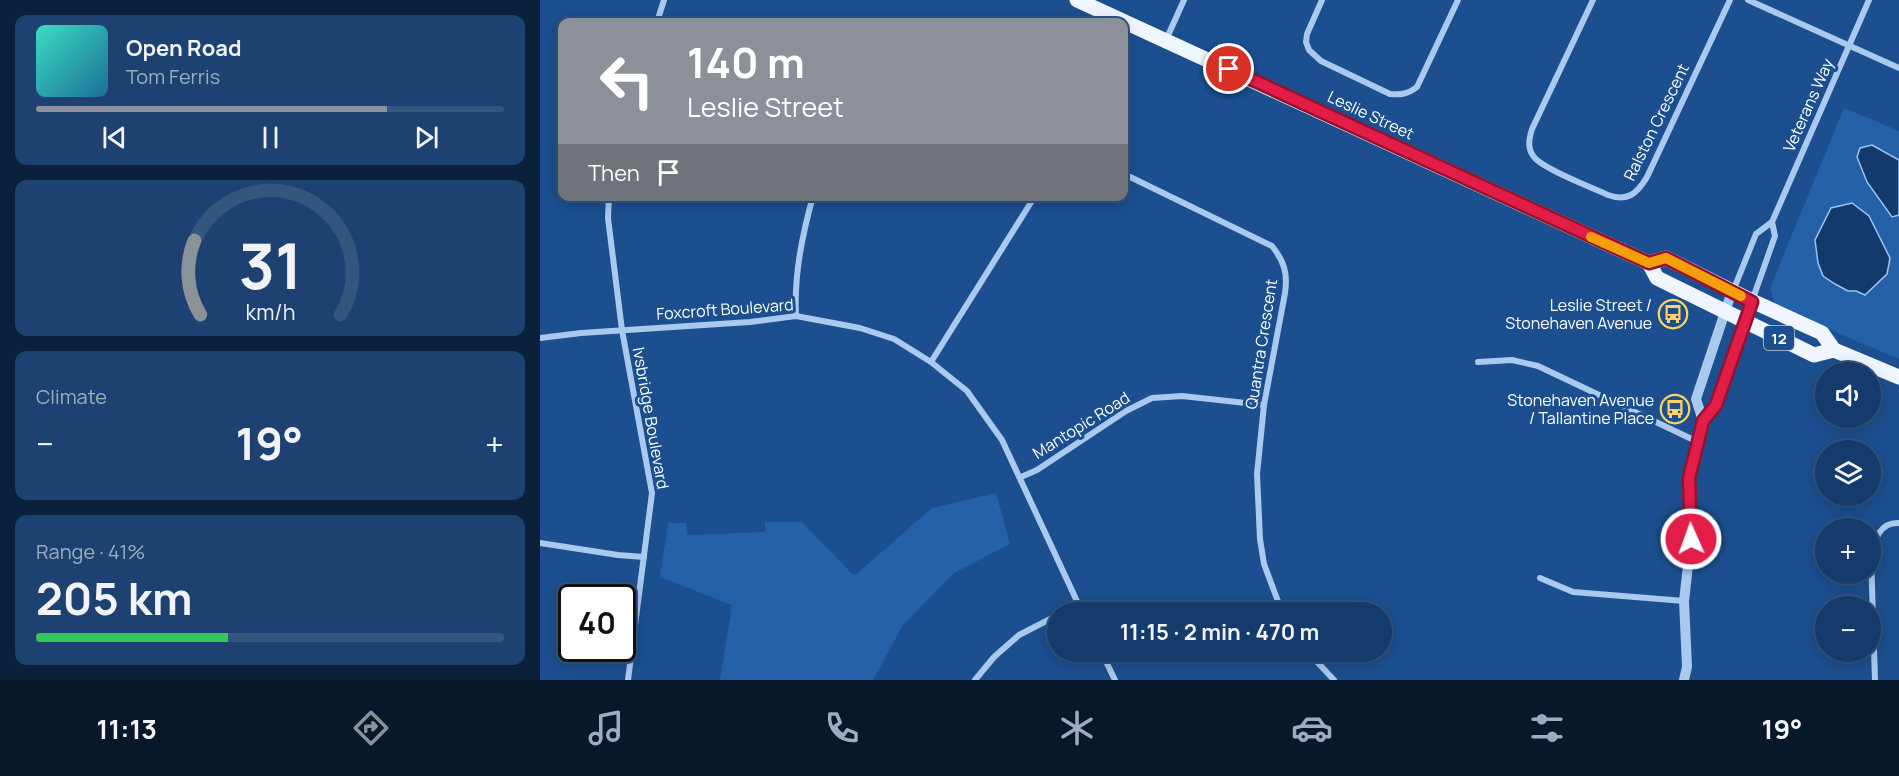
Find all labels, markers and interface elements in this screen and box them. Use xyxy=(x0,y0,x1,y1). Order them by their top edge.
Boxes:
text: Open Road xyxy=(126,33,241,63)
text: 140 m xyxy=(687,33,805,91)
icon: left xyxy=(588,42,666,120)
pin xyxy=(1203,43,1254,94)
icon: arrive xyxy=(1212,52,1245,85)
street label: Veterans Way xyxy=(1778,54,1839,155)
street label: Ralston Crescent xyxy=(1618,60,1694,184)
text: Tom Ferris xyxy=(126,63,220,90)
street label: Leslie Street xyxy=(1324,85,1418,145)
text: Leslie Street xyxy=(687,88,844,125)
icon: previous xyxy=(98,121,131,154)
icon: pause xyxy=(254,121,287,154)
icon: next xyxy=(410,121,443,154)
icon: arrive xyxy=(652,156,685,189)
text: Then xyxy=(588,158,640,188)
text: 31 xyxy=(238,222,302,308)
street label: Quantra Crescent xyxy=(1240,277,1282,411)
street label: Foxcroft Boulevard xyxy=(656,293,794,325)
place label: Leslie Street / Stonehaven Avenue xyxy=(1505,294,1652,334)
text: km/h xyxy=(245,297,295,326)
bus stop icon: Leslie Street / Stonehaven Avenue xyxy=(1657,298,1689,330)
road number: 12 xyxy=(1764,326,1794,350)
street label: Ivsbridge Boulevard xyxy=(628,345,674,491)
map controls xyxy=(1815,362,1881,662)
button: sound xyxy=(1815,362,1881,428)
text: Climate xyxy=(36,383,107,410)
street label: Mantopic Road xyxy=(1028,386,1134,464)
place label: Stonehaven Avenue / Tallantine Place xyxy=(1507,389,1654,429)
bus stop icon: Stonehaven Avenue / Tallantine Place xyxy=(1659,393,1691,425)
text: 19° xyxy=(235,412,303,474)
text: − xyxy=(36,421,54,466)
text: + xyxy=(485,421,504,466)
button: layers xyxy=(1815,440,1881,506)
position arrow xyxy=(1659,507,1723,571)
button: + xyxy=(1815,518,1881,584)
text: Range · 41% xyxy=(36,538,145,565)
text: 205 km xyxy=(36,567,192,629)
speed limit sign: 40 xyxy=(558,584,636,662)
button: − xyxy=(1815,596,1881,662)
text: 11:15 · 2 min · 470 m xyxy=(1120,617,1319,647)
icon: directions xyxy=(350,707,392,749)
icon: music xyxy=(585,707,627,749)
icon: phone xyxy=(821,707,863,749)
icon: climate xyxy=(1056,707,1098,749)
icon: car xyxy=(1291,707,1333,749)
icon: filters xyxy=(1526,707,1568,749)
text: 11:13 xyxy=(97,710,157,747)
text: 19° xyxy=(1762,710,1802,747)

